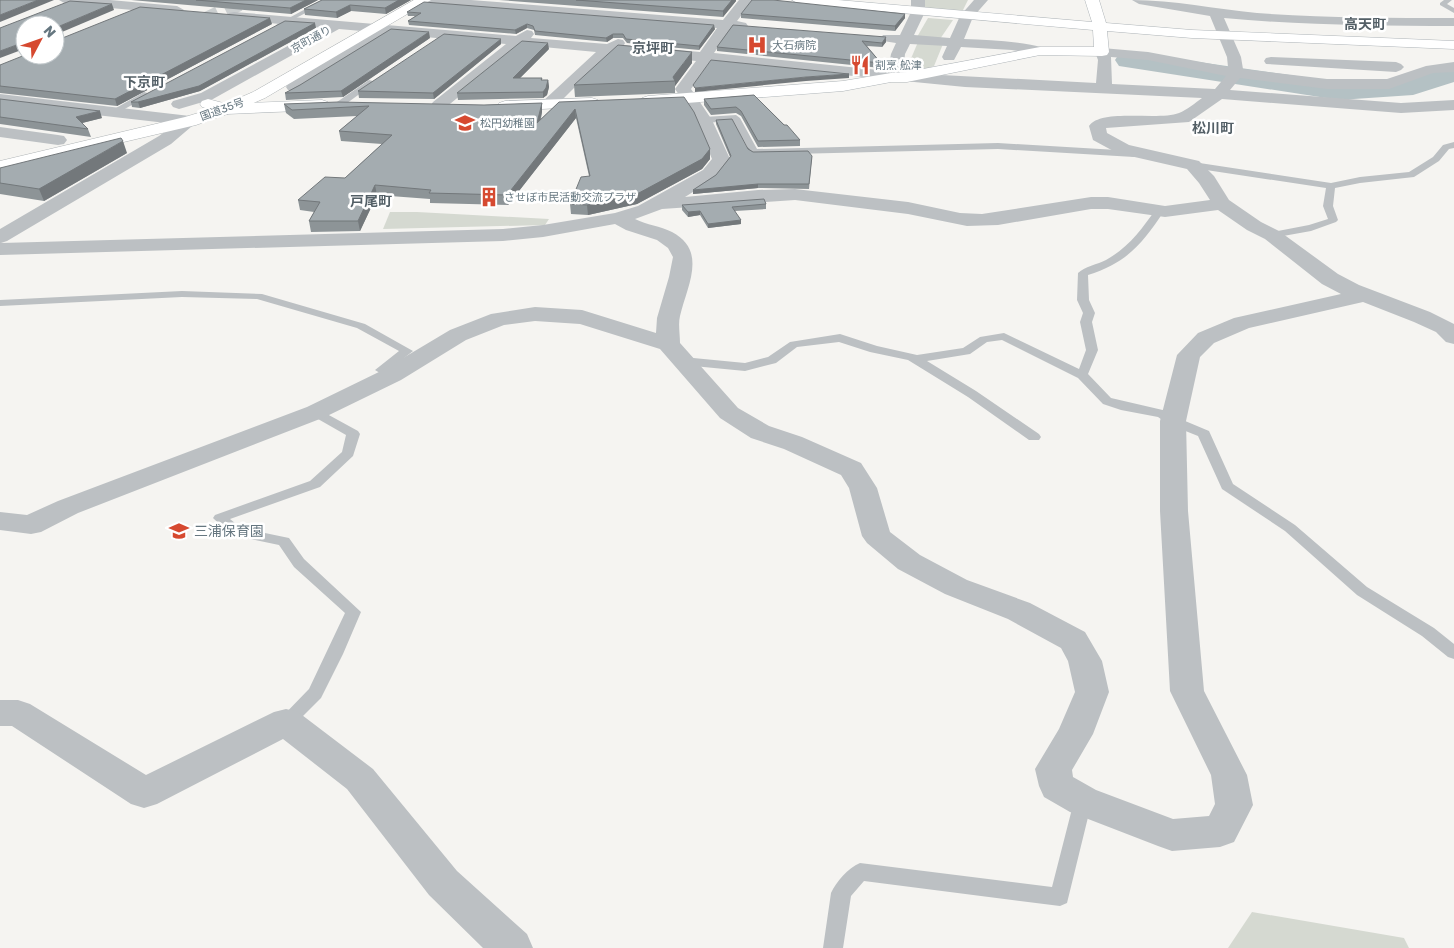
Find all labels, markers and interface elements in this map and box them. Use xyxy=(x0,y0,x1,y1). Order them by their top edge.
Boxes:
north arrow xyxy=(15,15,65,65)
district label: 高天町 xyxy=(1344,16,1386,33)
text: N xyxy=(40,22,59,41)
street label: 京町通り xyxy=(289,23,334,56)
hospital icon: 大石病院 xyxy=(746,34,768,56)
place label: 大石病院 xyxy=(772,39,816,52)
district label: 京坪町 xyxy=(632,40,674,57)
restaurant icon: 割烹 舩津 xyxy=(849,54,871,76)
place label: 割烹 舩津 xyxy=(875,59,922,72)
district label: 下京町 xyxy=(123,74,165,91)
street label: 国道35号 xyxy=(198,95,246,123)
school or university icon: 松円幼稚園 xyxy=(454,112,476,134)
place label: 松円幼稚園 xyxy=(480,117,535,130)
district label: 松川町 xyxy=(1192,120,1234,137)
building icon: させぼ市民活動交流プラザ xyxy=(478,186,500,208)
place label: させぼ市民活動交流プラザ xyxy=(504,191,636,204)
district label: 戸尾町 xyxy=(350,193,392,210)
school or university icon: 三浦保育園 xyxy=(168,520,190,542)
place label: 三浦保育園 xyxy=(194,523,264,540)

